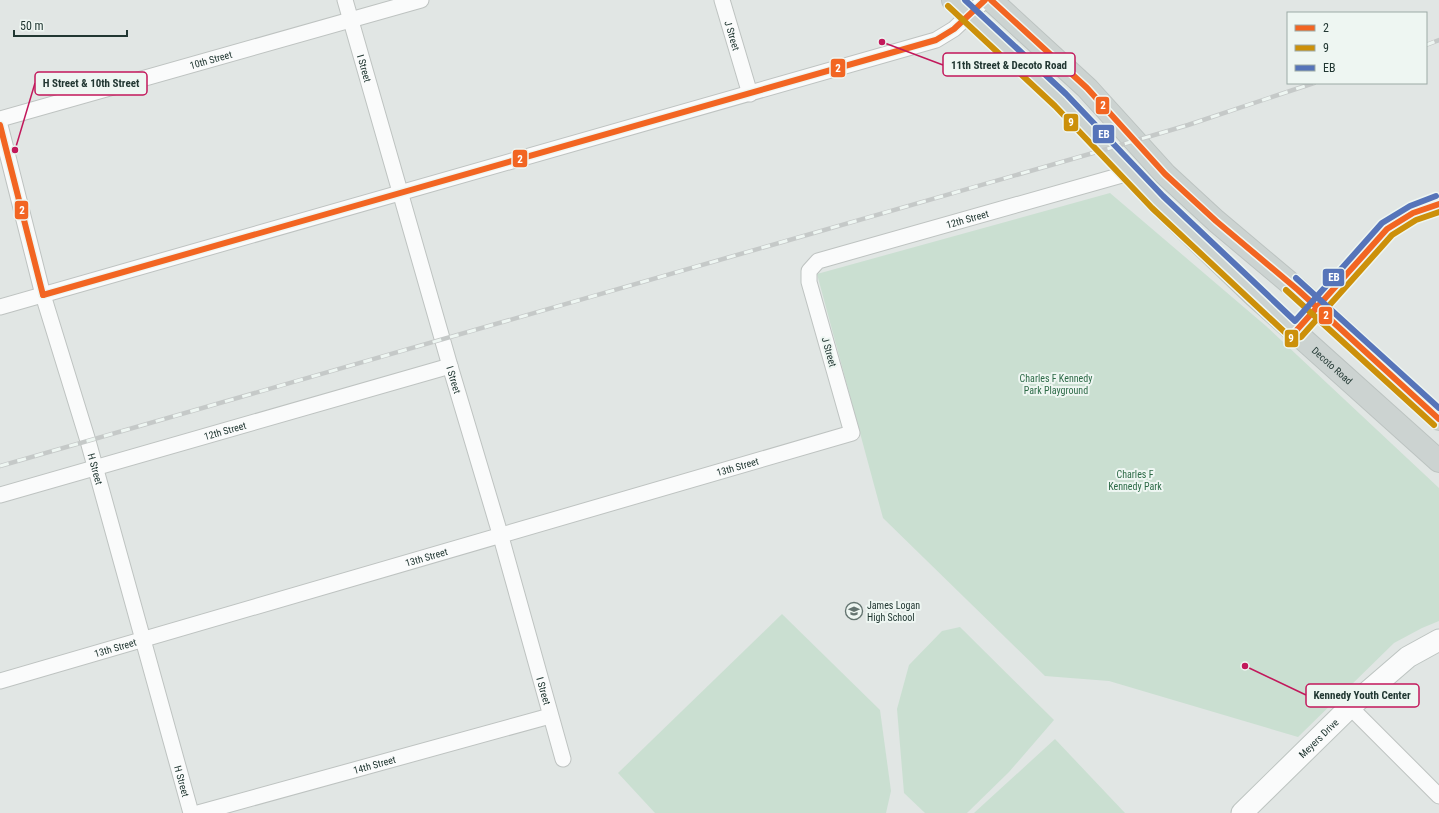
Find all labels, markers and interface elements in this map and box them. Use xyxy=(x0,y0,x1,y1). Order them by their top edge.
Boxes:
scale bar xyxy=(14,12,127,38)
legend xyxy=(1287,12,1427,84)
text: 50 m xyxy=(20,19,44,33)
street label: J Street xyxy=(723,19,742,52)
text: 2 xyxy=(1323,21,1329,35)
text: 9 xyxy=(1323,41,1329,55)
street label: 10th Street xyxy=(188,48,233,71)
street label: I Street xyxy=(355,53,374,83)
callout: 11th Street & Decoto Road xyxy=(943,53,1075,76)
line badge: 2 xyxy=(830,58,846,78)
text: 11th Street & Decoto Road xyxy=(951,59,1067,72)
text: EB xyxy=(1323,61,1336,75)
text: 2 xyxy=(835,62,841,75)
callout: H Street & 10th Street xyxy=(35,72,147,95)
text: H Street & 10th Street xyxy=(43,77,140,90)
line badge: 2 xyxy=(1095,96,1110,115)
text: 2 xyxy=(1100,99,1106,112)
line badge: 9 xyxy=(1063,113,1079,132)
text: 9 xyxy=(1068,116,1074,129)
line badge: EB xyxy=(1092,124,1115,144)
text: EB xyxy=(1098,128,1110,141)
line badge: 2 xyxy=(512,149,528,168)
text: 2 xyxy=(517,153,523,166)
line badge: 2 xyxy=(14,200,29,220)
text: 2 xyxy=(19,204,25,217)
street label: 12th Street xyxy=(945,208,990,230)
line badge: EB xyxy=(1322,268,1345,287)
text: EB xyxy=(1328,271,1340,284)
line badge: 2 xyxy=(1318,306,1333,325)
text: 2 xyxy=(1323,309,1329,322)
line badge: 9 xyxy=(1284,329,1299,348)
text: 9 xyxy=(1288,332,1294,345)
street label: J Street xyxy=(820,336,839,368)
street label: Decoto Road xyxy=(1310,344,1355,386)
street label: I Street xyxy=(445,365,463,395)
park label: Charles F Kennedy Park Playground xyxy=(1020,373,1092,396)
street label: 12th Street xyxy=(203,419,247,442)
street label: H Street xyxy=(86,452,105,486)
street label: 13th Street xyxy=(715,455,760,478)
park label: Charles F Kennedy Park xyxy=(1108,469,1162,492)
street label: 13th Street xyxy=(404,546,449,568)
place label: James Logan High School xyxy=(867,600,920,623)
school or university icon: James Logan High School xyxy=(844,601,864,621)
street label: 13th Street xyxy=(93,636,138,659)
street label: I Street xyxy=(535,676,553,706)
callout: Kennedy Youth Center xyxy=(1306,684,1419,707)
text: Kennedy Youth Center xyxy=(1313,689,1411,702)
street label: Meyers Drive xyxy=(1296,716,1341,760)
street label: 14th Street xyxy=(352,753,397,775)
street label: H Street xyxy=(173,764,192,798)

